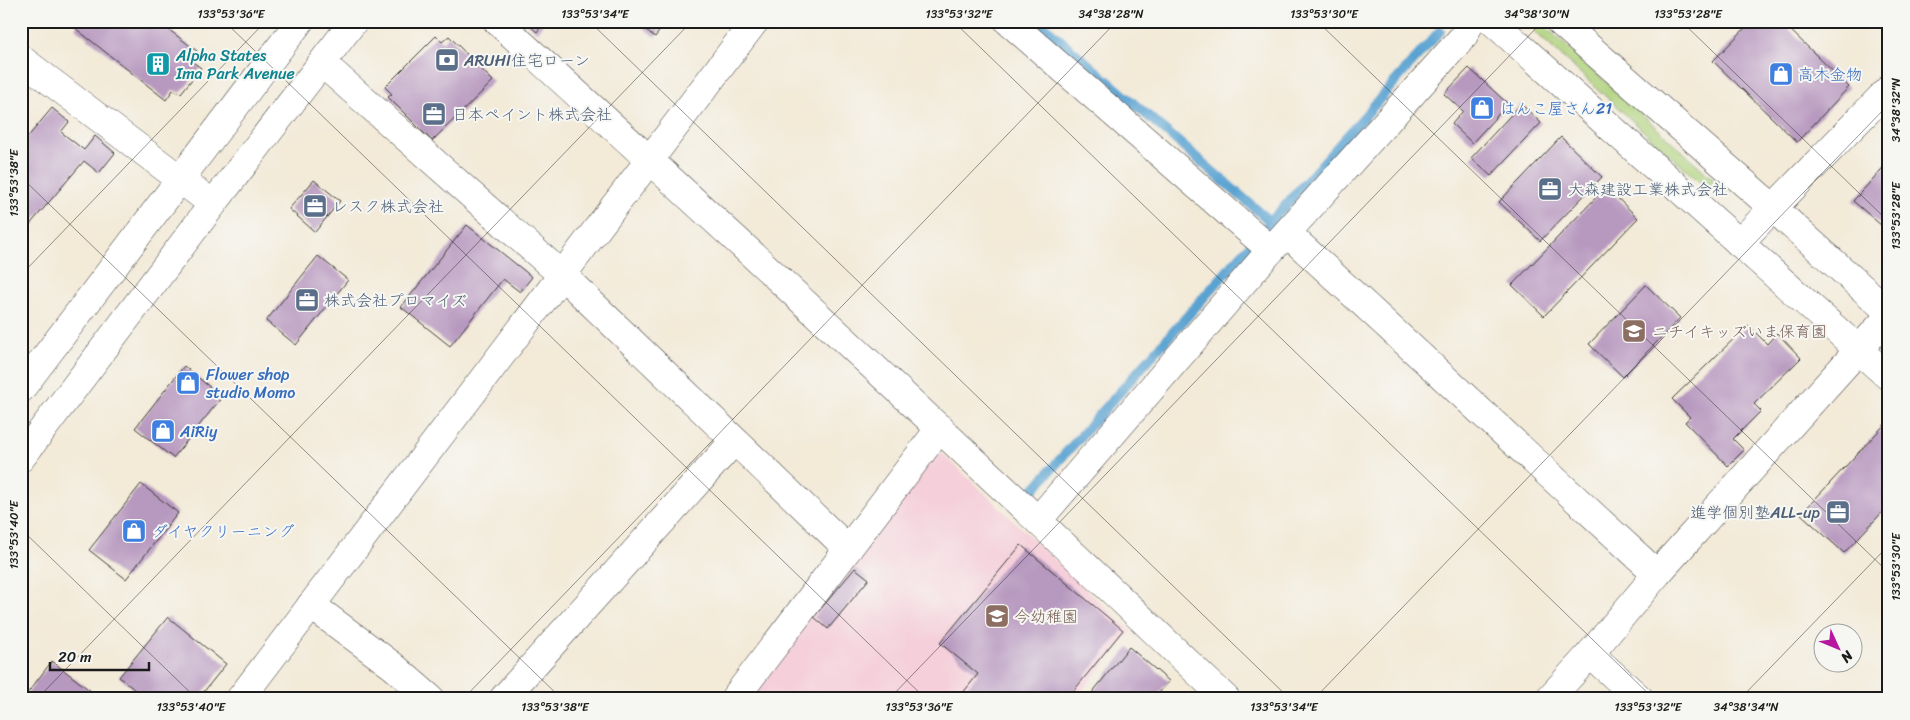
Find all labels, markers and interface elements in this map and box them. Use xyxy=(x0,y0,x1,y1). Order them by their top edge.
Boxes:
text: 133°53'36"E xyxy=(198,3,266,25)
text: 133°53'34"E xyxy=(561,3,630,25)
text: 133°53'32"E xyxy=(926,3,994,25)
text: 34°38'28"N xyxy=(1079,3,1144,25)
text: 133°53'30"E xyxy=(1290,3,1359,25)
text: 34°38'30"N xyxy=(1505,3,1570,25)
text: 133°53'28"E xyxy=(1654,3,1723,25)
place label: Alpha States Ima Park Avenue xyxy=(175,41,295,88)
place label: ARUHI住宅ローン xyxy=(463,46,590,75)
bank icon: ARUHI住宅ローン xyxy=(434,47,460,73)
building icon: Alpha States Ima Park Avenue xyxy=(145,51,171,77)
place label: 高木金物 xyxy=(1798,60,1862,89)
shop icon: 高木金物 xyxy=(1768,61,1794,87)
text: 34°38'32"N xyxy=(1885,77,1907,142)
place label: はんこ屋さん21 xyxy=(1500,94,1612,123)
shop icon: はんこ屋さん21 xyxy=(1469,95,1495,121)
place label: 日本ペイント株式会社 xyxy=(452,100,612,129)
office icon: 日本ペイント株式会社 xyxy=(421,101,447,127)
text: 133°53'38"E xyxy=(3,148,25,217)
place label: 大森建設工業株式会社 xyxy=(1568,175,1728,204)
office icon: 大森建設工業株式会社 xyxy=(1537,176,1563,202)
text: 133°53'28"E xyxy=(1885,181,1907,250)
place label: レスク株式会社 xyxy=(332,192,444,221)
office icon: レスク株式会社 xyxy=(302,193,328,219)
place label: 株式会社プロマイズ xyxy=(324,286,467,315)
office icon: 株式会社プロマイズ xyxy=(294,287,320,313)
place label: ニチイキッズいま保育園 xyxy=(1652,317,1827,346)
school or university icon: ニチイキッズいま保育園 xyxy=(1621,318,1647,344)
place label: Flower shop studio Momo xyxy=(205,360,295,407)
shop icon: Flower shop studio Momo xyxy=(175,370,201,396)
place label: AiRiy xyxy=(179,417,218,446)
shop icon: AiRiy xyxy=(150,418,176,444)
place label: 進学個別塾ALL-up xyxy=(1690,498,1821,527)
text: 133°53'40"E xyxy=(3,499,25,569)
office icon: 進学個別塾ALL-up xyxy=(1825,499,1851,525)
place label: ダイヤクリーニング xyxy=(152,517,294,546)
shop icon: ダイヤクリーニング xyxy=(121,518,147,544)
text: 133°53'30"E xyxy=(1885,532,1907,601)
place label: 今幼稚園 xyxy=(1014,602,1078,631)
school or university icon: 今幼稚園 xyxy=(984,603,1010,629)
north arrow xyxy=(1812,622,1862,672)
scale bar xyxy=(50,640,149,672)
text: 20 m xyxy=(58,644,92,670)
text: N xyxy=(1834,644,1860,669)
text: 133°53'40"E xyxy=(157,696,227,718)
text: 133°53'38"E xyxy=(521,696,590,718)
text: 133°53'36"E xyxy=(886,696,954,718)
text: 133°53'34"E xyxy=(1250,696,1319,718)
text: 133°53'32"E xyxy=(1615,696,1683,718)
text: 34°38'34"N xyxy=(1714,696,1779,718)

